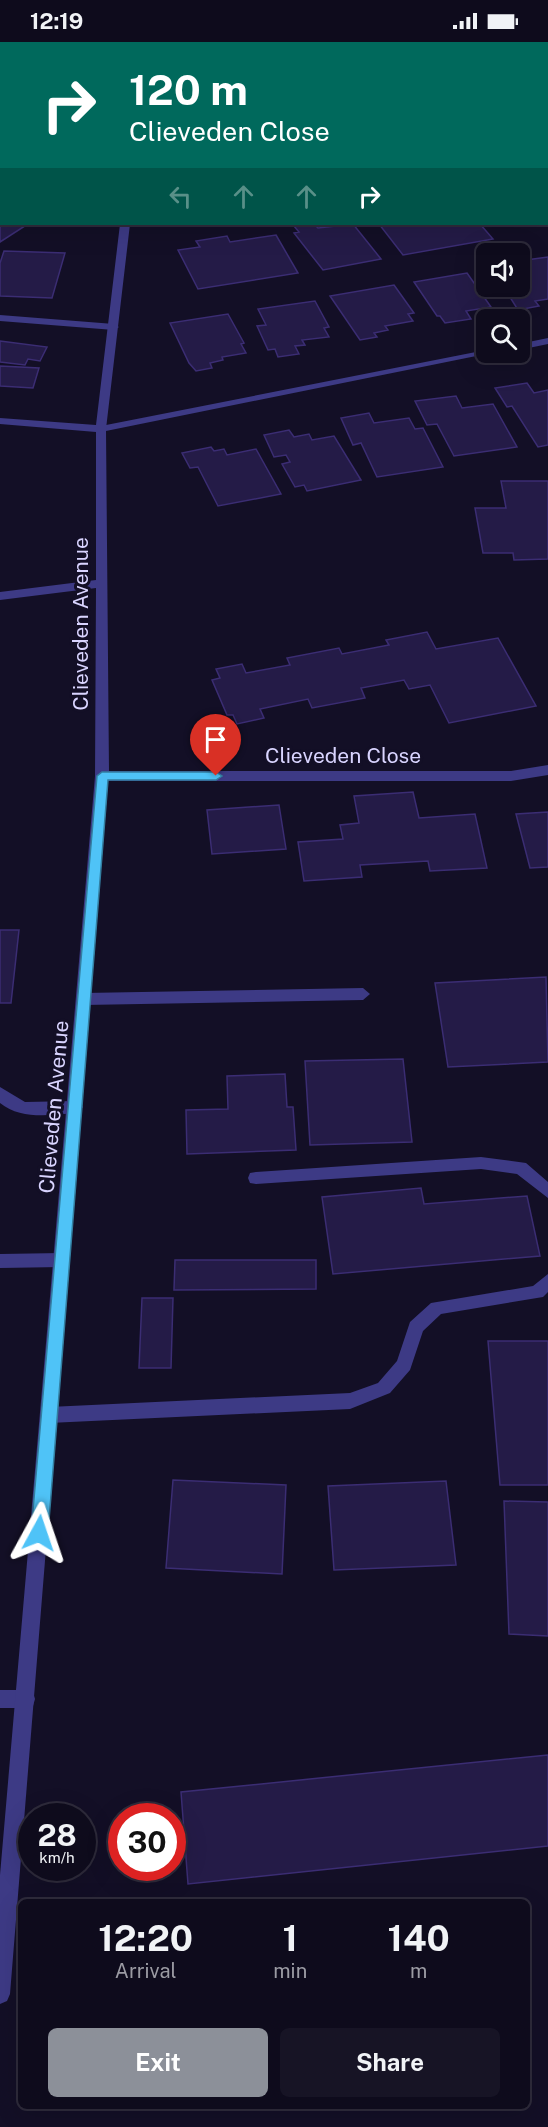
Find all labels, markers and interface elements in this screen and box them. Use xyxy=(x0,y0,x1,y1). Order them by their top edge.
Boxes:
text: 12:19 xyxy=(30,8,83,34)
text: 120 m xyxy=(129,65,248,114)
icon: right xyxy=(30,66,108,144)
text: Clieveden Close xyxy=(129,115,330,147)
icon: left xyxy=(164,180,197,213)
icon: ahead xyxy=(227,180,260,213)
icon: ahead xyxy=(290,180,323,213)
icon: right xyxy=(353,180,386,213)
map controls xyxy=(476,243,530,363)
button: sound xyxy=(476,243,530,297)
button: search xyxy=(476,309,530,363)
street label: Clieveden Avenue xyxy=(68,537,93,711)
pin xyxy=(190,714,241,776)
icon: arrive xyxy=(199,723,232,756)
street label: Clieveden Close xyxy=(265,743,421,768)
street label: Clieveden Avenue xyxy=(33,1019,74,1195)
position arrow xyxy=(7,1501,71,1565)
speed limit sign: 30 xyxy=(108,1803,186,1881)
text: 28 xyxy=(37,1817,77,1853)
text: km/h xyxy=(39,1849,75,1866)
text: 12:20 xyxy=(98,1917,193,1959)
text: 1 xyxy=(283,1917,298,1959)
text: 140 xyxy=(387,1917,450,1959)
text: Arrival xyxy=(115,1959,177,1983)
text: min xyxy=(273,1959,307,1983)
text: m xyxy=(410,1959,427,1983)
button: Exit xyxy=(48,2028,268,2097)
button: Share xyxy=(280,2028,500,2097)

